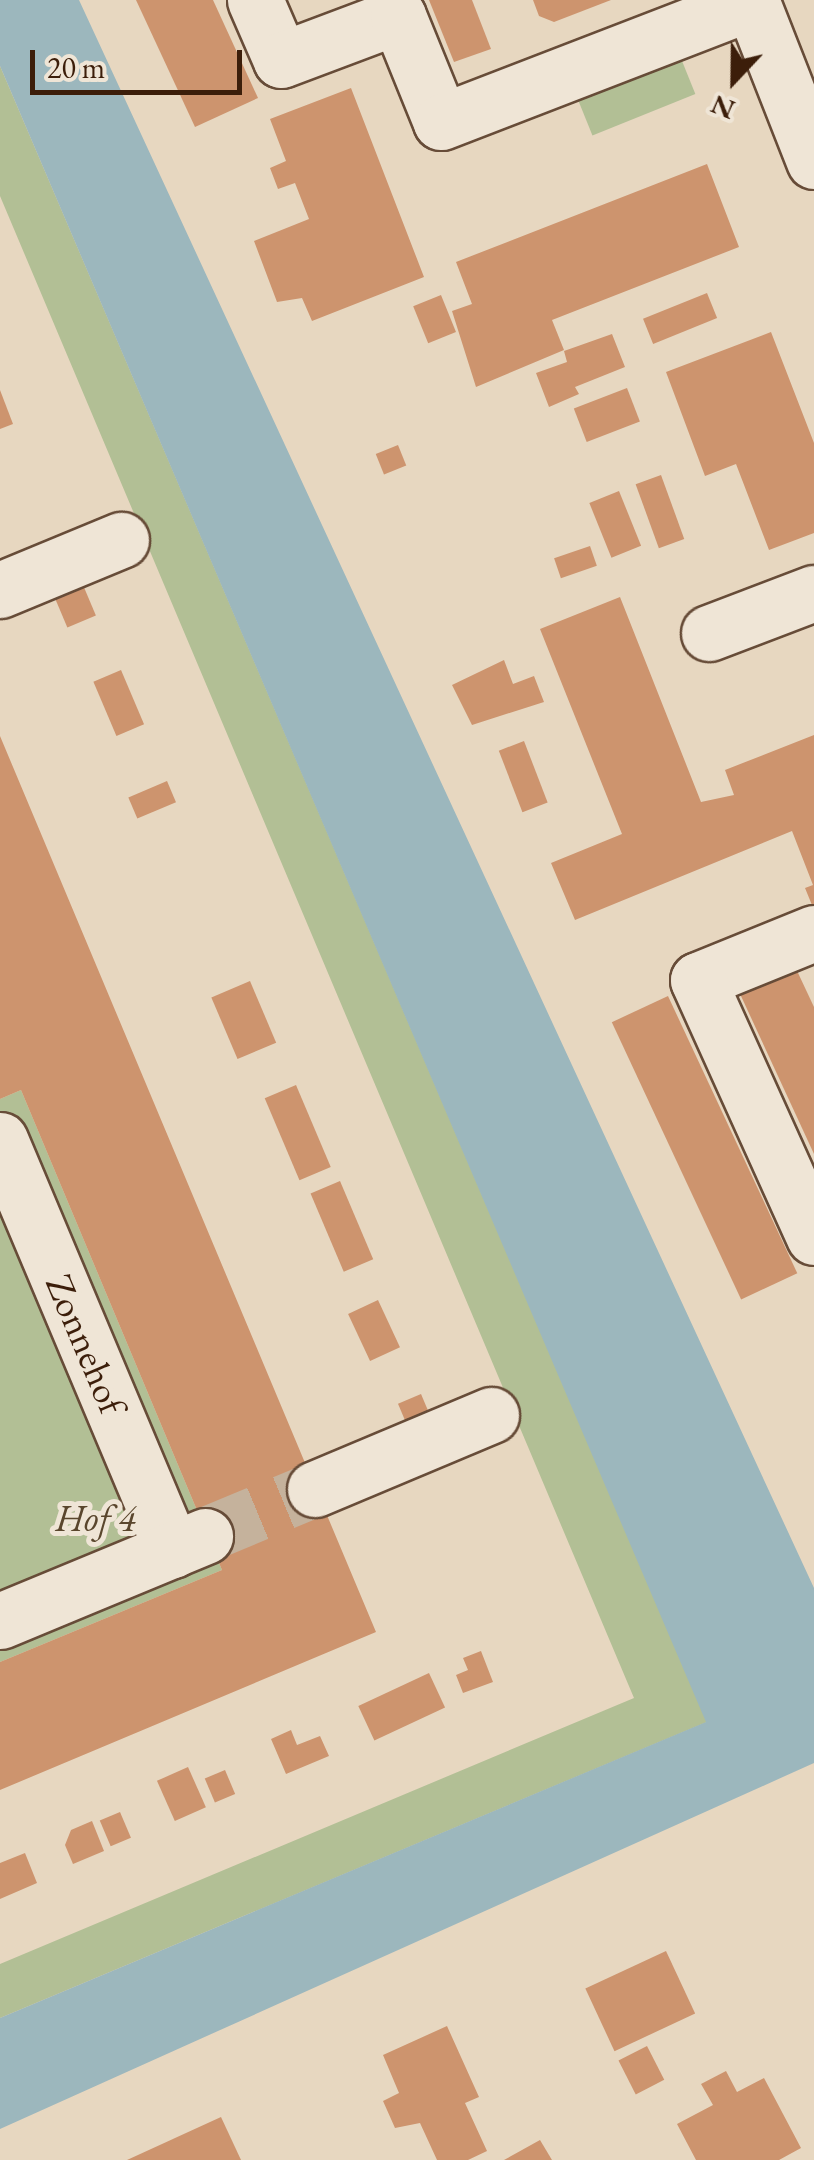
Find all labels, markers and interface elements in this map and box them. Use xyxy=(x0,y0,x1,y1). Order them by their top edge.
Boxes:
scale bar xyxy=(35,30,248,92)
north arrow xyxy=(684,30,784,130)
text: 20 m xyxy=(47,48,105,87)
text: N xyxy=(706,87,740,129)
street label: Zonnehof xyxy=(36,1267,136,1421)
park label: Hof 4 xyxy=(55,1495,137,1541)

